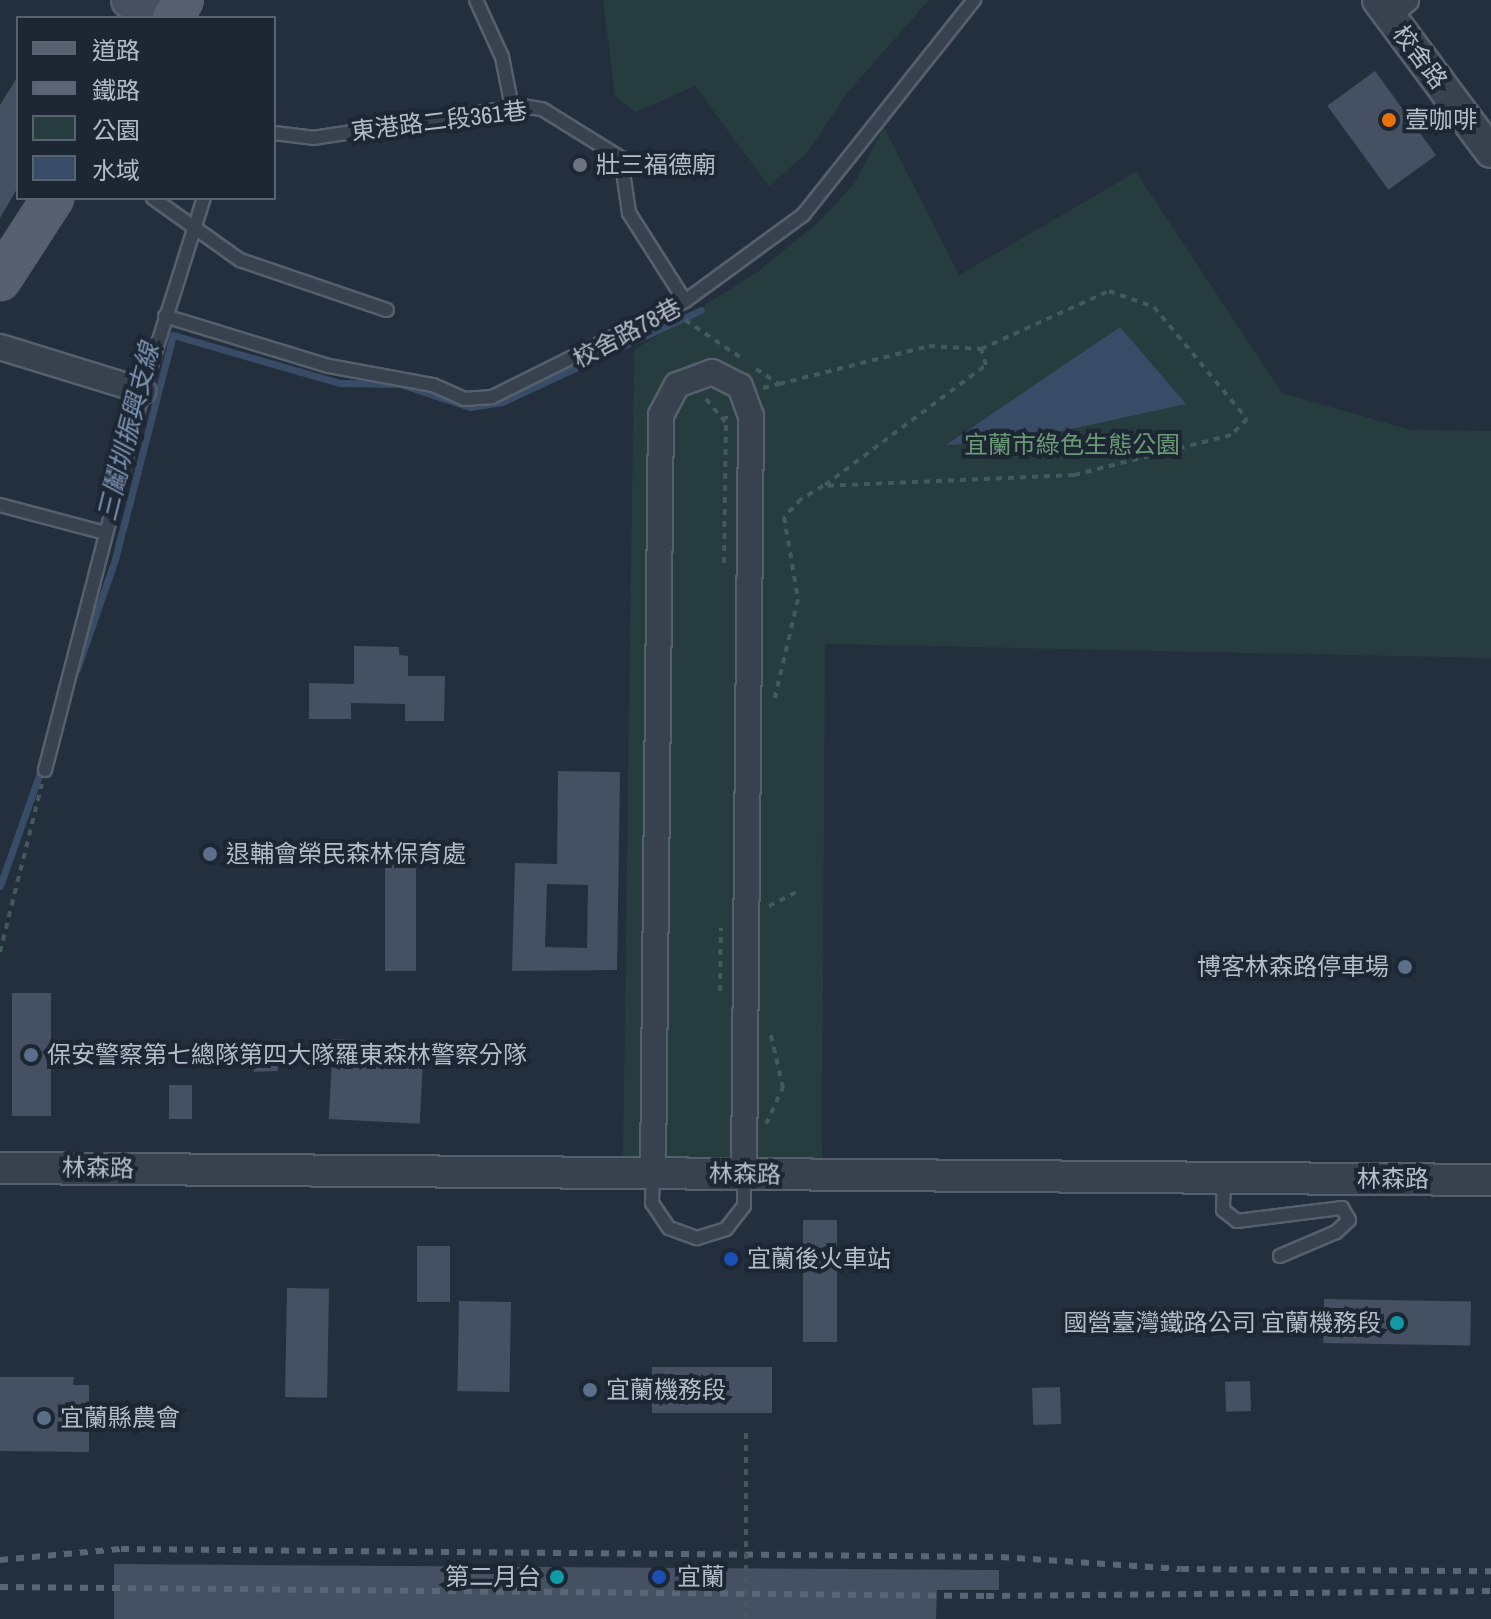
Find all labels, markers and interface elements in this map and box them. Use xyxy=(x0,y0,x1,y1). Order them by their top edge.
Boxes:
legend xyxy=(16,16,276,200)
street label: 校舍路 xyxy=(1387,20,1453,94)
text: 道路 xyxy=(92,34,140,66)
text: 鐵路 xyxy=(92,74,140,106)
street label: 東港路二段361巷 xyxy=(349,96,529,146)
place label: 壹咖啡 xyxy=(1405,106,1477,134)
marker: 壹咖啡 xyxy=(1380,111,1398,129)
text: 公園 xyxy=(92,114,140,146)
place label: 壯三福德廟 xyxy=(596,151,716,179)
text: 水域 xyxy=(92,154,140,186)
marker: 壯三福德廟 xyxy=(571,156,589,174)
street label: 校舍路78巷 xyxy=(568,293,686,373)
water label: 三鬮圳振興支線 xyxy=(91,340,165,524)
park label: 宜蘭市綠色生態公園 xyxy=(964,431,1180,459)
place label: 退輔會榮民森林保育處 xyxy=(226,840,466,868)
marker: 退輔會榮民森林保育處 xyxy=(201,845,219,863)
place label: 博客林森路停車場 xyxy=(1197,953,1389,981)
marker: 博客林森路停車場 xyxy=(1396,958,1414,976)
place label: 保安警察第七總隊第四大隊羅東森林警察分隊 xyxy=(47,1041,527,1069)
marker: 保安警察第七總隊第四大隊羅東森林警察分隊 xyxy=(22,1046,40,1064)
street label: 林森路 xyxy=(62,1153,134,1183)
street label: 林森路 xyxy=(709,1159,781,1189)
street label: 林森路 xyxy=(1357,1165,1429,1193)
place label: 宜蘭後火車站 xyxy=(747,1245,891,1273)
marker: 宜蘭後火車站 xyxy=(722,1250,740,1268)
place label: 國營臺灣鐵路公司 宜蘭機務段 xyxy=(1064,1309,1381,1337)
marker: 國營臺灣鐵路公司 宜蘭機務段 xyxy=(1388,1314,1406,1332)
place label: 宜蘭機務段 xyxy=(606,1376,726,1404)
marker: 宜蘭機務段 xyxy=(581,1381,599,1399)
place label: 宜蘭縣農會 xyxy=(60,1404,180,1432)
marker: 宜蘭縣農會 xyxy=(35,1409,53,1427)
place label: 第二月台 xyxy=(445,1563,541,1591)
place label: 宜蘭 xyxy=(677,1563,725,1591)
marker: 宜蘭 xyxy=(648,1566,670,1588)
marker: 第二月台 xyxy=(548,1568,566,1586)

